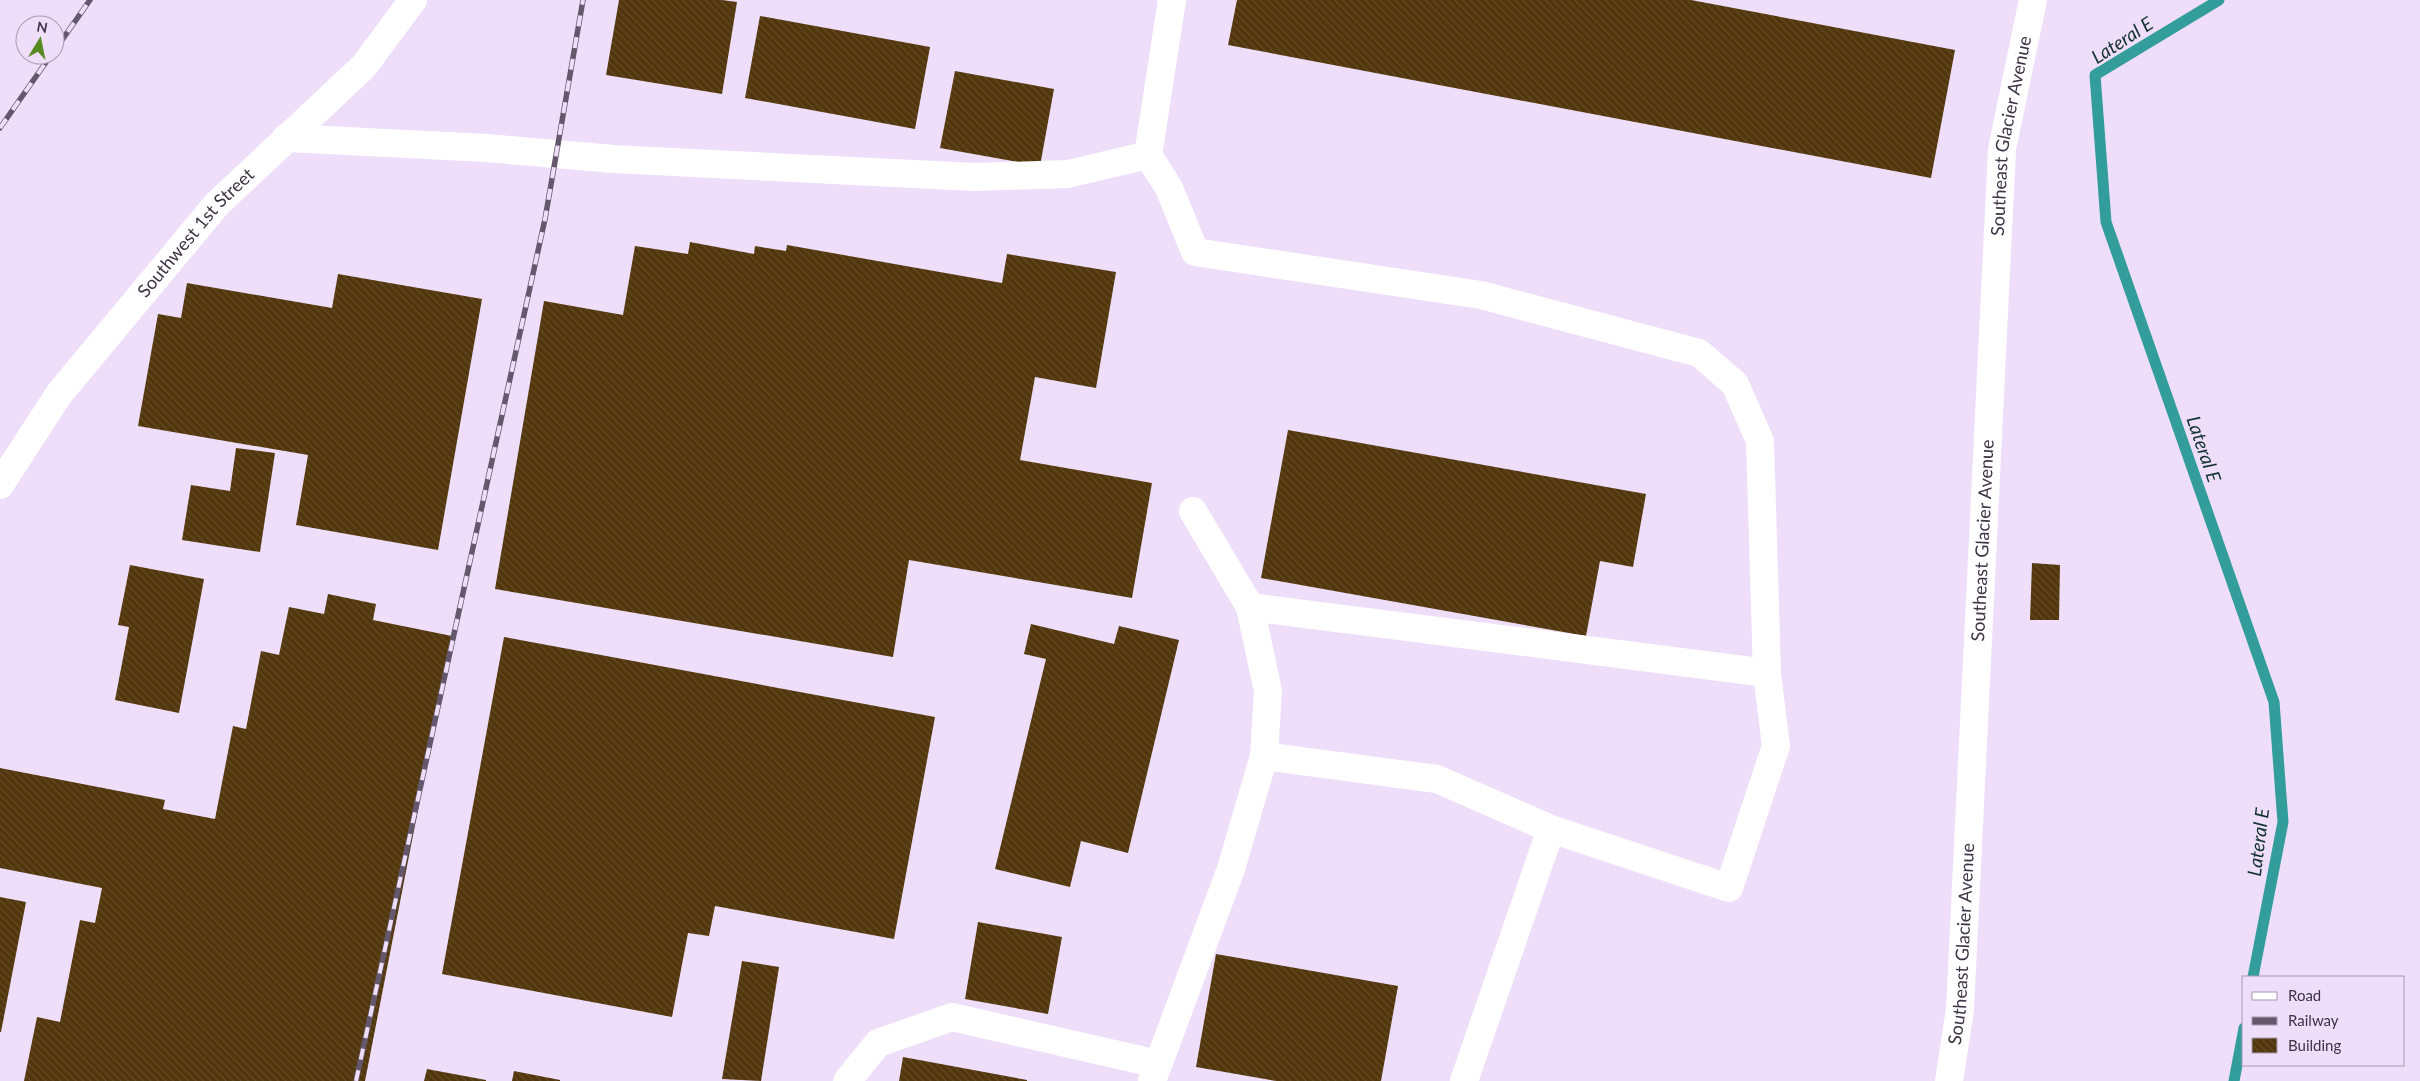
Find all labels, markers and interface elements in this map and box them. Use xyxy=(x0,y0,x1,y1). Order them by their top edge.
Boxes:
water label: Lateral E xyxy=(2087,11,2157,68)
north arrow xyxy=(15,15,65,65)
text: N xyxy=(36,17,49,36)
street label: Southeast Glacier Avenue xyxy=(1986,34,2035,236)
street label: Southwest 1st Street xyxy=(132,163,259,301)
water label: Lateral E xyxy=(2182,413,2227,486)
street label: Southeast Glacier Avenue xyxy=(1966,439,1998,642)
water label: Lateral E xyxy=(2242,806,2273,877)
street label: Southeast Glacier Avenue xyxy=(1943,842,1978,1046)
legend xyxy=(2242,976,2405,1066)
text: Road xyxy=(2288,986,2321,1004)
text: Railway xyxy=(2288,1011,2339,1029)
text: Building xyxy=(2288,1036,2341,1054)

